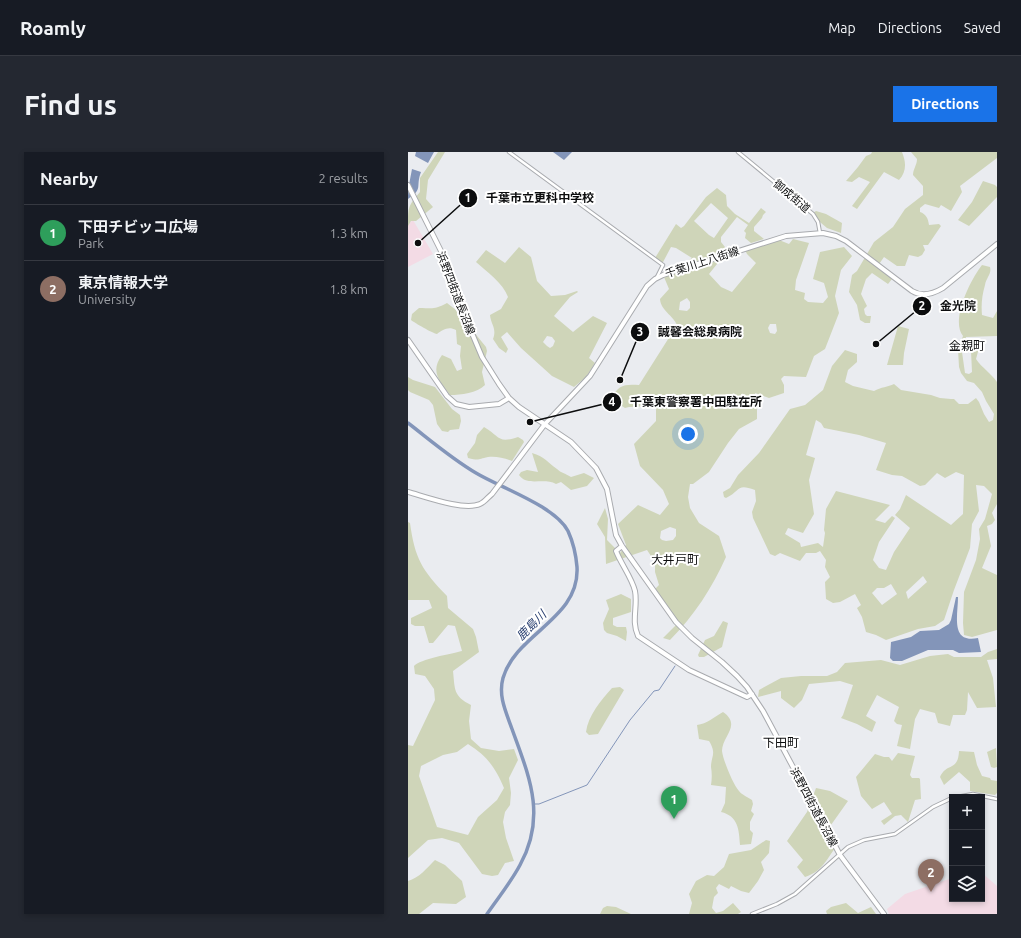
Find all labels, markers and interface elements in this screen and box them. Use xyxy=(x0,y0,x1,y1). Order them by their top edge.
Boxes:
text: Roamly xyxy=(20,17,86,39)
text: Map xyxy=(828,20,856,36)
text: Directions xyxy=(878,20,942,36)
text: Saved xyxy=(964,20,1001,36)
button: Directions xyxy=(893,86,997,122)
text: Find us xyxy=(24,89,117,120)
text: Nearby xyxy=(40,169,98,188)
text: 2 results xyxy=(318,171,368,185)
street label: 御成街道 xyxy=(771,177,813,215)
callout: 千葉市立更科中学校 xyxy=(458,186,602,210)
text: 1 xyxy=(465,191,471,204)
text: 千葉市立更科中学校 xyxy=(486,191,594,204)
text: 下田チビッコ広場 xyxy=(78,218,198,235)
text: 1 xyxy=(49,226,57,240)
text: 1.3 km xyxy=(329,226,368,240)
text: Park xyxy=(78,236,104,250)
street label: 千葉川上八街線 xyxy=(664,244,740,280)
street label: 浜野四街道長沼線 xyxy=(435,250,477,336)
text: 東京情報大学 xyxy=(78,274,168,291)
text: 2 xyxy=(49,282,57,296)
text: 1.8 km xyxy=(329,282,368,296)
text: University xyxy=(78,292,136,306)
callout: 金光院 xyxy=(912,294,984,318)
text: 2 xyxy=(919,299,926,312)
text: 金光院 xyxy=(940,299,976,312)
callout: 誠馨会総泉病院 xyxy=(630,320,750,344)
text: 3 xyxy=(637,325,643,338)
text: 誠馨会総泉病院 xyxy=(658,325,742,338)
district label: 金親町 xyxy=(949,339,985,352)
callout: 千葉東警察署中田駐在所 xyxy=(602,390,770,414)
text: 4 xyxy=(609,395,616,408)
text: 千葉東警察署中田駐在所 xyxy=(630,395,762,408)
your location xyxy=(678,424,698,444)
district label: 大井戸町 xyxy=(651,553,699,566)
water label: 鹿島川 xyxy=(514,606,550,642)
district label: 下田町 xyxy=(763,736,799,749)
street label: 浜野四街道長沼線 xyxy=(788,765,840,849)
pin: 1 xyxy=(661,786,687,819)
map controls xyxy=(949,794,985,902)
button: + xyxy=(949,794,985,830)
button: − xyxy=(949,830,985,866)
pin: 2 xyxy=(918,859,944,892)
button: layers xyxy=(949,866,985,902)

